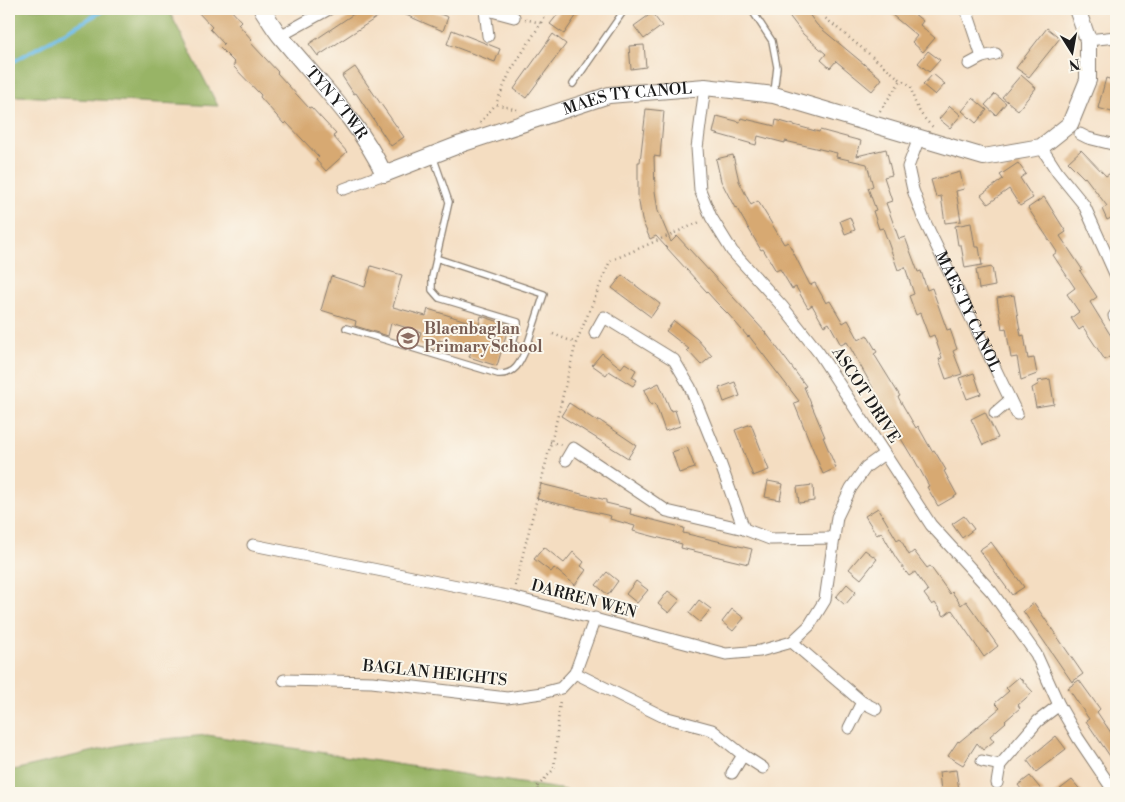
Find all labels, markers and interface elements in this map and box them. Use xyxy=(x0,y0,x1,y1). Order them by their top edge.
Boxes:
north arrow xyxy=(1048,28,1098,78)
text: N xyxy=(1067,54,1081,74)
street label: TYN Y TWR xyxy=(301,63,372,144)
street label: MAES TY CANOL xyxy=(560,78,693,120)
street label: MAES TY CANOL xyxy=(931,248,1005,375)
place label: Blaenbaglan Primary School xyxy=(424,319,543,357)
school or university icon: Blaenbaglan Primary School xyxy=(396,326,420,350)
street label: ASCOT DRIVE xyxy=(827,342,904,447)
street label: DARREN WEN xyxy=(529,575,639,623)
street label: BAGLAN HEIGHTS xyxy=(361,655,508,691)

